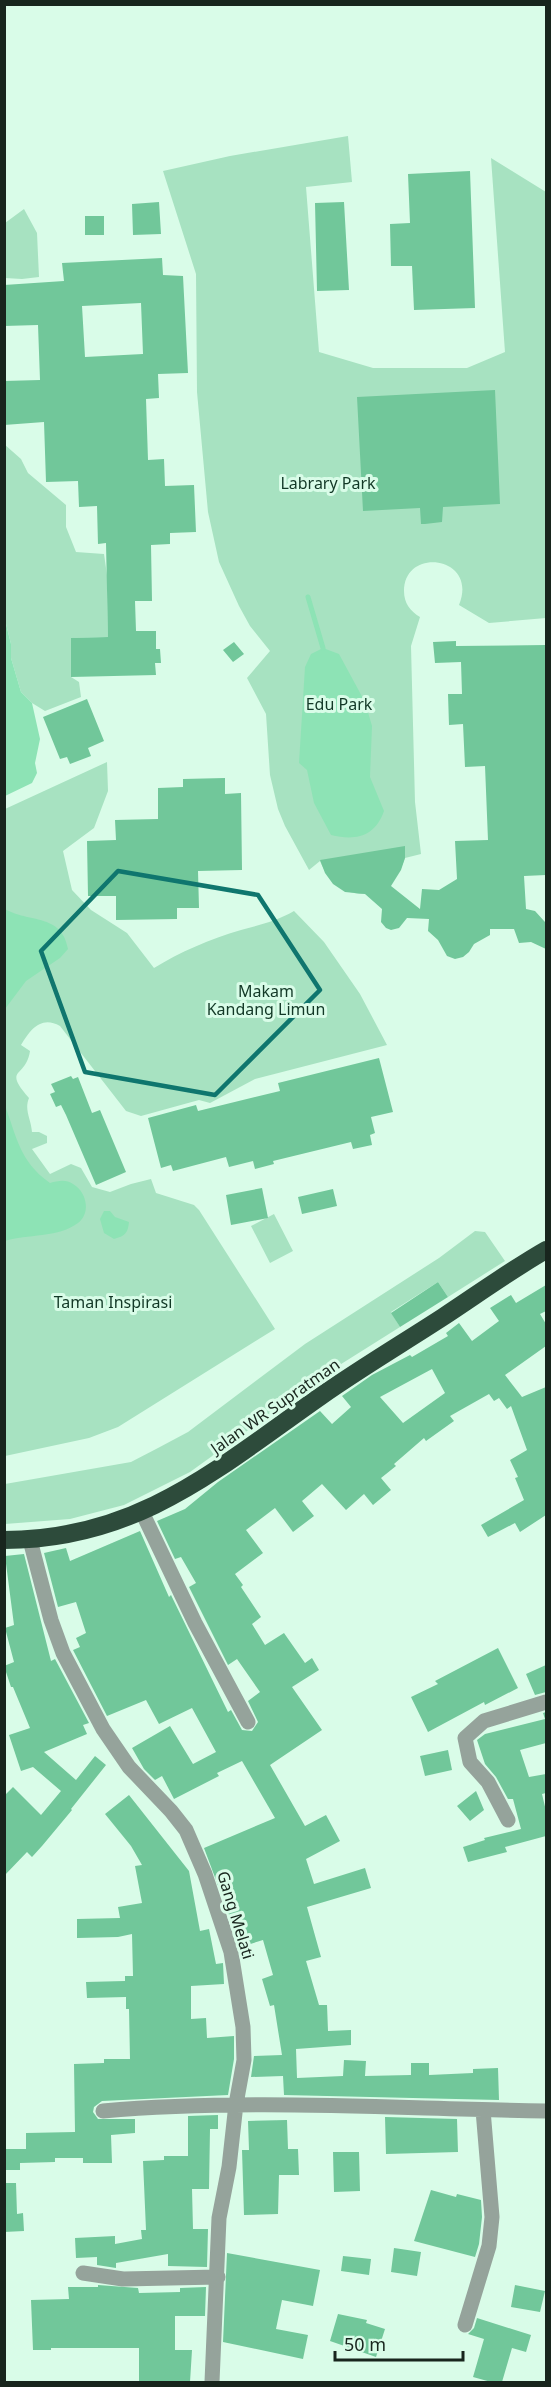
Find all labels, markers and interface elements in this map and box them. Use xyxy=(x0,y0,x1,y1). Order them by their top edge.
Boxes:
park label: Labrary Park xyxy=(280,472,376,494)
park label: Edu Park xyxy=(306,693,373,715)
park label: Makam Kandang Limun xyxy=(207,980,325,1020)
park label: Taman Inspirasi xyxy=(54,1291,172,1313)
street label: Jalan WR Supratman xyxy=(204,1353,344,1460)
street label: Gang Melati xyxy=(212,1868,260,1962)
scale bar xyxy=(335,2324,462,2362)
text: 50 m xyxy=(344,2332,386,2356)

